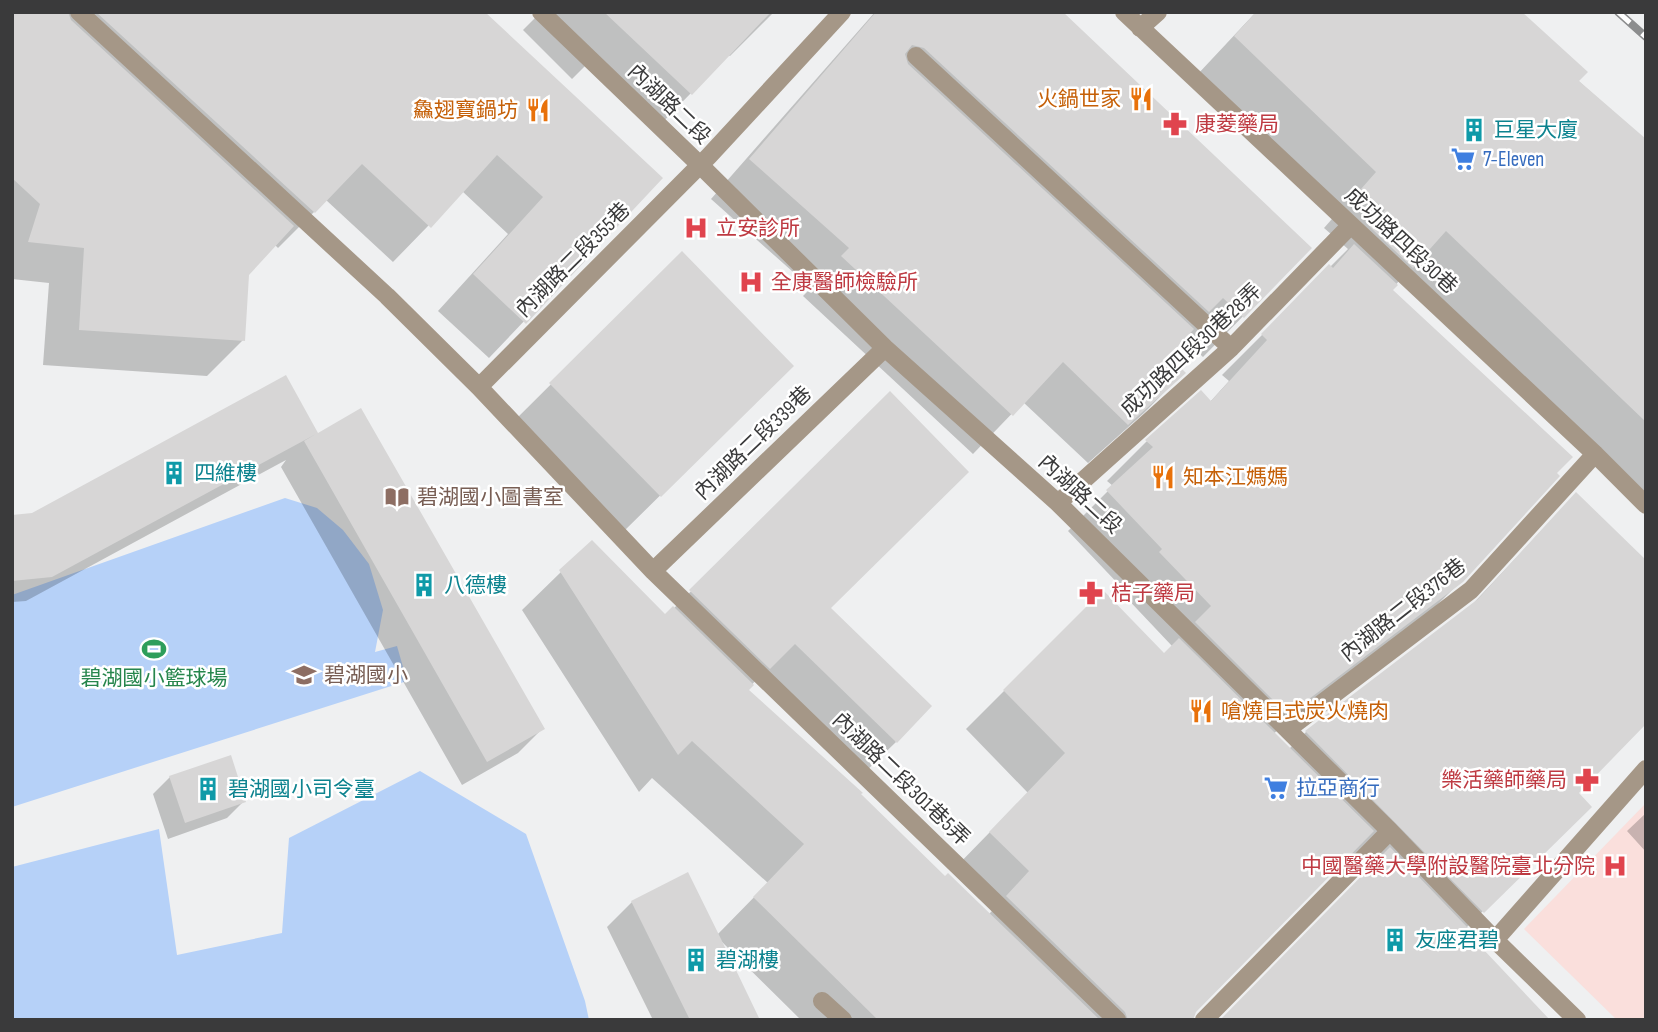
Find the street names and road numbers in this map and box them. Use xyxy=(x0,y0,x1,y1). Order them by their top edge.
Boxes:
street label: 內湖路二段 xyxy=(623,59,715,149)
street label: 成功路四段30巷 xyxy=(1340,183,1462,299)
street label: 內湖路二段355巷 xyxy=(511,198,635,322)
street label: 成功路四段30巷28弄 xyxy=(1116,278,1266,422)
street label: 內湖路二段339巷 xyxy=(689,381,817,505)
street label: 內湖路二段 xyxy=(1033,449,1127,539)
street label: 內湖路二段376巷 xyxy=(1335,553,1471,667)
street label: 內湖路二段301巷5弄 xyxy=(827,707,975,851)

